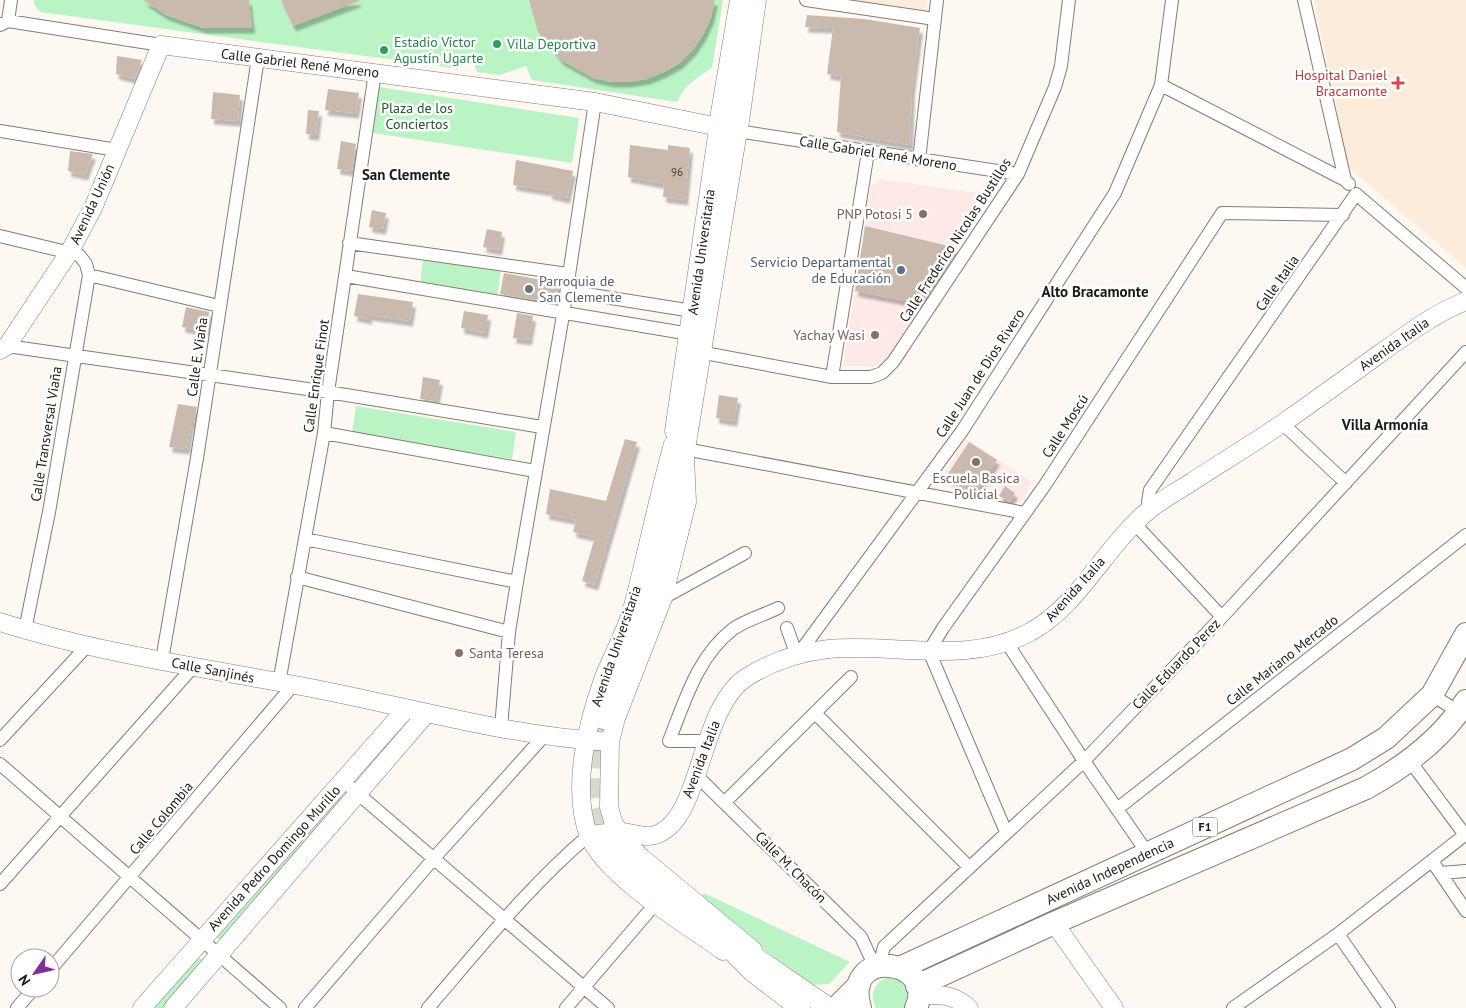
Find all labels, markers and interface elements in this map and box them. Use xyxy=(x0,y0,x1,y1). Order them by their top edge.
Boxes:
place label: Estadio Víctor Agustín Ugarte xyxy=(394,33,483,67)
place label: Villa Deportiva xyxy=(506,35,596,53)
marker: Villa Deportiva xyxy=(491,38,503,50)
street label: Calle Gabriel René Moreno xyxy=(220,44,380,82)
marker: Estadio Víctor Agustín Ugarte xyxy=(378,44,390,56)
place label: Hospital Daniel Bracamonte xyxy=(1295,66,1387,100)
marker: Hospital Daniel Bracamonte xyxy=(1391,76,1405,90)
park label: Plaza de los Conciertos xyxy=(381,99,453,133)
street label: Calle Gabriel René Moreno xyxy=(798,132,958,174)
street label: Calle Frederico Nicolas Bustillos xyxy=(895,154,1015,326)
street label: Avenida Unión xyxy=(66,161,118,247)
district label: San Clemente xyxy=(362,165,450,184)
house number: 96 xyxy=(671,165,683,179)
street label: Avenida Universitaria xyxy=(683,188,719,316)
place label: PNP Potosi 5 xyxy=(837,205,913,223)
marker: PNP Potosi 5 xyxy=(917,208,929,220)
street label: Calle Italia xyxy=(1251,251,1303,314)
place label: Servicio Departamental de Educación xyxy=(750,253,891,287)
marker: Servicio Departamental de Educación xyxy=(895,264,907,276)
place label: Parroquia de San Clemente xyxy=(539,272,622,306)
district label: Alto Bracamonte xyxy=(1041,282,1149,301)
marker: Parroquia de San Clemente xyxy=(523,283,535,295)
street label: Calle Juan de Dios Rivero xyxy=(932,305,1028,441)
street label: Avenida Italia xyxy=(1355,313,1433,375)
street label: Calle E. Viaña xyxy=(183,316,211,398)
street label: Calle Enrique Finot xyxy=(299,318,333,434)
place label: Yachay Wasi xyxy=(793,326,865,344)
marker: Yachay Wasi xyxy=(869,329,881,341)
street label: Calle Transversal Viaña xyxy=(26,365,66,503)
street label: Calle Moscú xyxy=(1038,391,1092,461)
district label: Villa Armonía xyxy=(1341,415,1428,434)
marker: Escuela Basica Policial xyxy=(970,456,982,468)
place label: Escuela Basica Policial xyxy=(932,469,1020,503)
street label: Avenida Italia xyxy=(1041,553,1109,625)
street label: Avenida Universitaria xyxy=(587,583,645,709)
street label: Calle Mariano Mercado xyxy=(1222,611,1342,709)
street label: Calle Eduardo Perez xyxy=(1128,615,1224,713)
place label: Santa Teresa xyxy=(469,644,544,662)
marker: Santa Teresa xyxy=(453,647,465,659)
street label: Calle Sanjinés xyxy=(170,653,256,687)
street label: Avenida Italia xyxy=(678,718,724,800)
street label: Calle Colombia xyxy=(125,778,197,858)
street label: Avenida Pedro Domingo Murillo xyxy=(204,781,344,935)
road number: F1 xyxy=(1192,818,1218,836)
street label: Calle M. Chacón xyxy=(751,827,831,907)
street label: Avenida Independencia xyxy=(1043,833,1177,909)
north arrow xyxy=(10,948,60,998)
text: N xyxy=(14,971,34,989)

